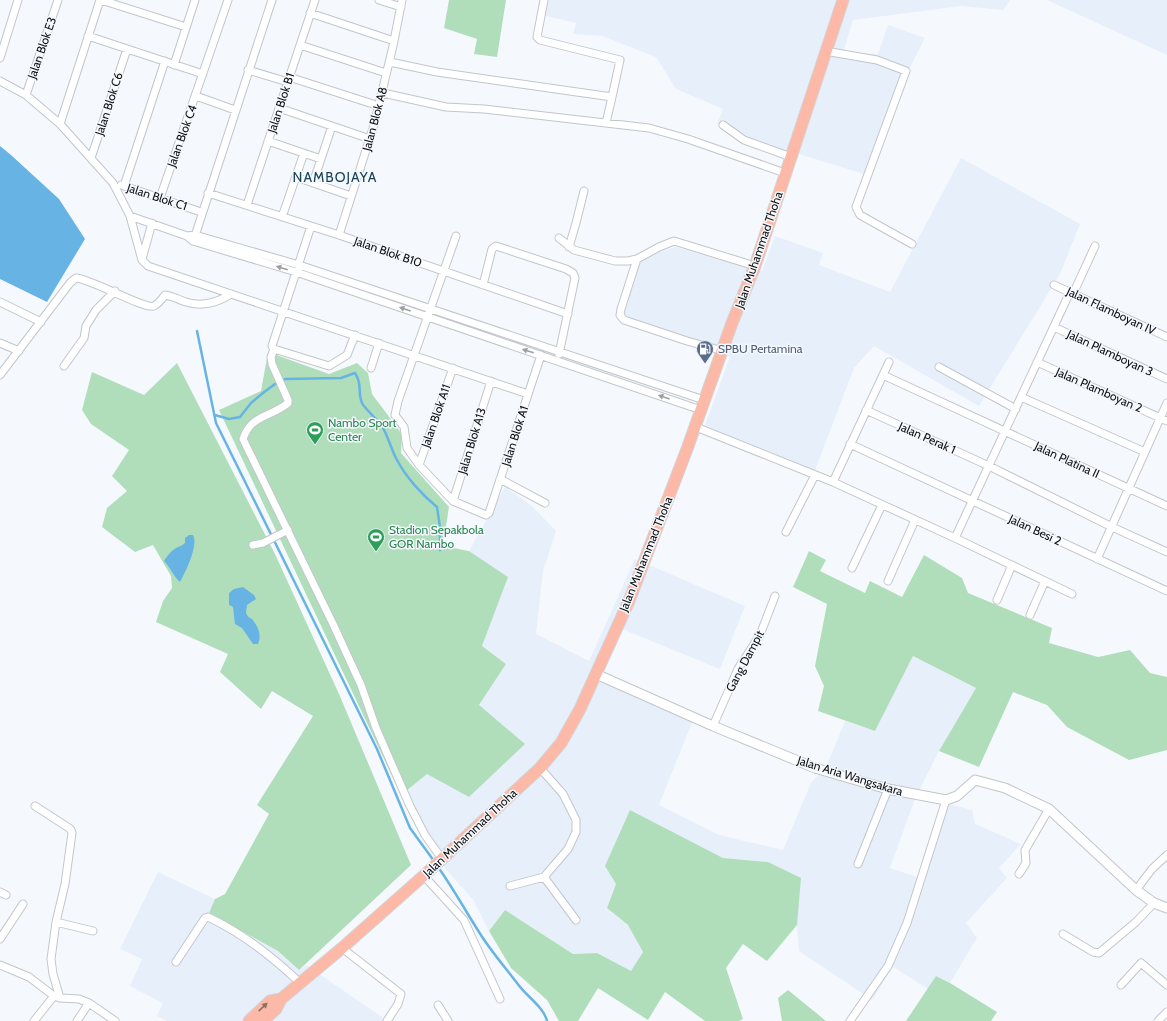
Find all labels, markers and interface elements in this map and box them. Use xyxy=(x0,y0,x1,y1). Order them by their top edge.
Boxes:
street label: Jalan Blok E3 xyxy=(24,15,59,82)
street label: Jalan Blok C6 xyxy=(91,70,126,138)
street label: Jalan Blok B1 xyxy=(263,71,297,136)
street label: Jalan Blok A8 xyxy=(358,85,390,154)
street label: Jalan Blok C4 xyxy=(163,103,200,170)
district label: NAMBOJAYA xyxy=(293,168,377,186)
street label: Jalan Blok C1 xyxy=(124,179,189,213)
street label: Jalan Muhammad Thoha xyxy=(731,189,786,311)
street label: Jalan Blok B10 xyxy=(351,233,424,270)
one-way arrow xyxy=(275,265,287,271)
street label: Jalan Flamboyan IV xyxy=(1063,283,1159,338)
one-way arrow xyxy=(398,306,410,312)
street label: Jalan Plamboyan 3 xyxy=(1064,326,1156,379)
fuel station icon: SPBU Pertamina xyxy=(695,339,715,364)
place label: SPBU Pertamina xyxy=(718,341,803,356)
one-way arrow xyxy=(522,347,534,353)
street label: Jalan Plamboyan 2 xyxy=(1053,363,1145,415)
street label: Jalan Blok A11 xyxy=(417,382,453,451)
one-way arrow xyxy=(658,394,670,400)
street label: Jalan Blok A1 xyxy=(497,404,531,469)
street label: Jalan Blok A13 xyxy=(454,406,489,477)
place label: Nambo Sport Center xyxy=(328,415,397,444)
street label: Jalan Perak 1 xyxy=(895,418,958,457)
sports icon: Nambo Sport Center xyxy=(305,420,325,445)
street label: Jalan Platina II xyxy=(1031,438,1102,481)
street label: Jalan Muhammad Thoha xyxy=(615,494,676,614)
street label: Jalan Besi 2 xyxy=(1006,510,1064,548)
place label: Stadion Sepakbola GOR Nambo xyxy=(389,522,484,551)
sports icon: Stadion Sepakbola GOR Nambo xyxy=(366,527,386,552)
street label: Gang Dampit xyxy=(722,627,767,694)
street label: Jalan Aria Wangsakara xyxy=(795,752,905,799)
street label: Jalan Muhammad Thoha xyxy=(419,785,520,881)
one-way arrow xyxy=(258,1003,269,1012)

